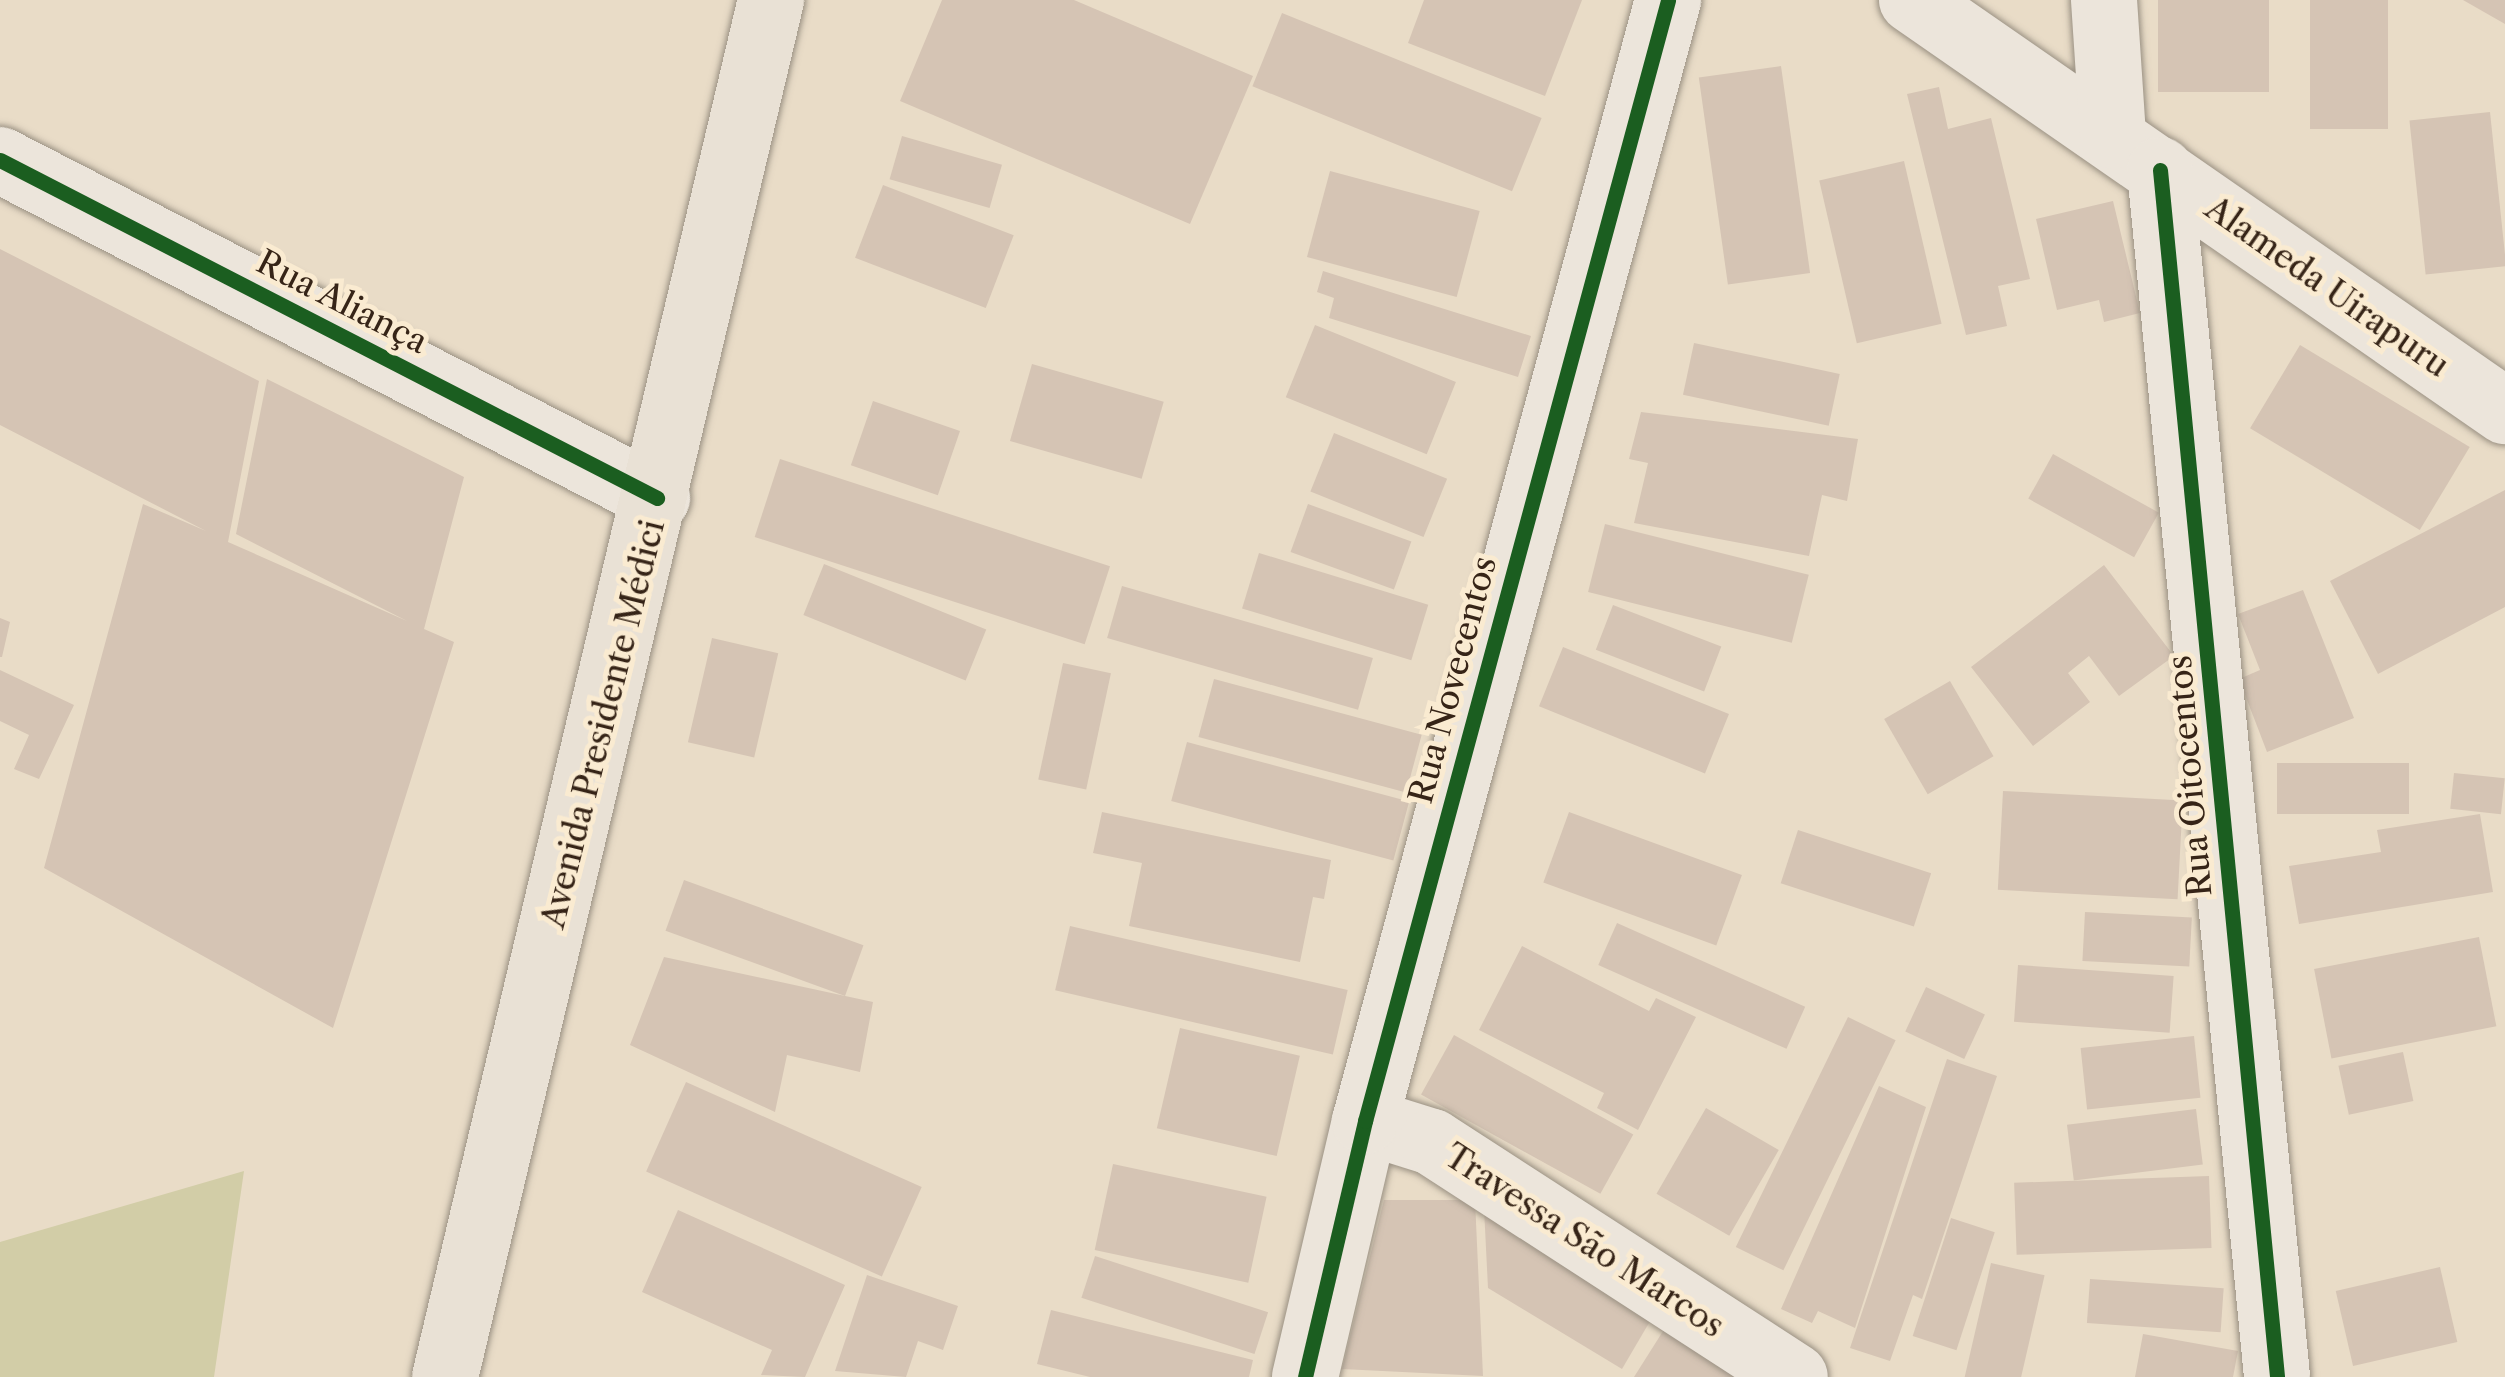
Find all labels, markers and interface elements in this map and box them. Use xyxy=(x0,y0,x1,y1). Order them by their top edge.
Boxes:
street label: Alameda Uirapuru xyxy=(2198,188,2456,386)
street label: Rua Aliança xyxy=(249,242,435,362)
street label: Avenida Presidente Médici xyxy=(533,516,673,932)
street label: Rua Novecentos xyxy=(1401,552,1505,808)
street label: Rua Oitocentos xyxy=(2160,653,2220,899)
street label: Travessa São Marcos xyxy=(1437,1136,1731,1346)

